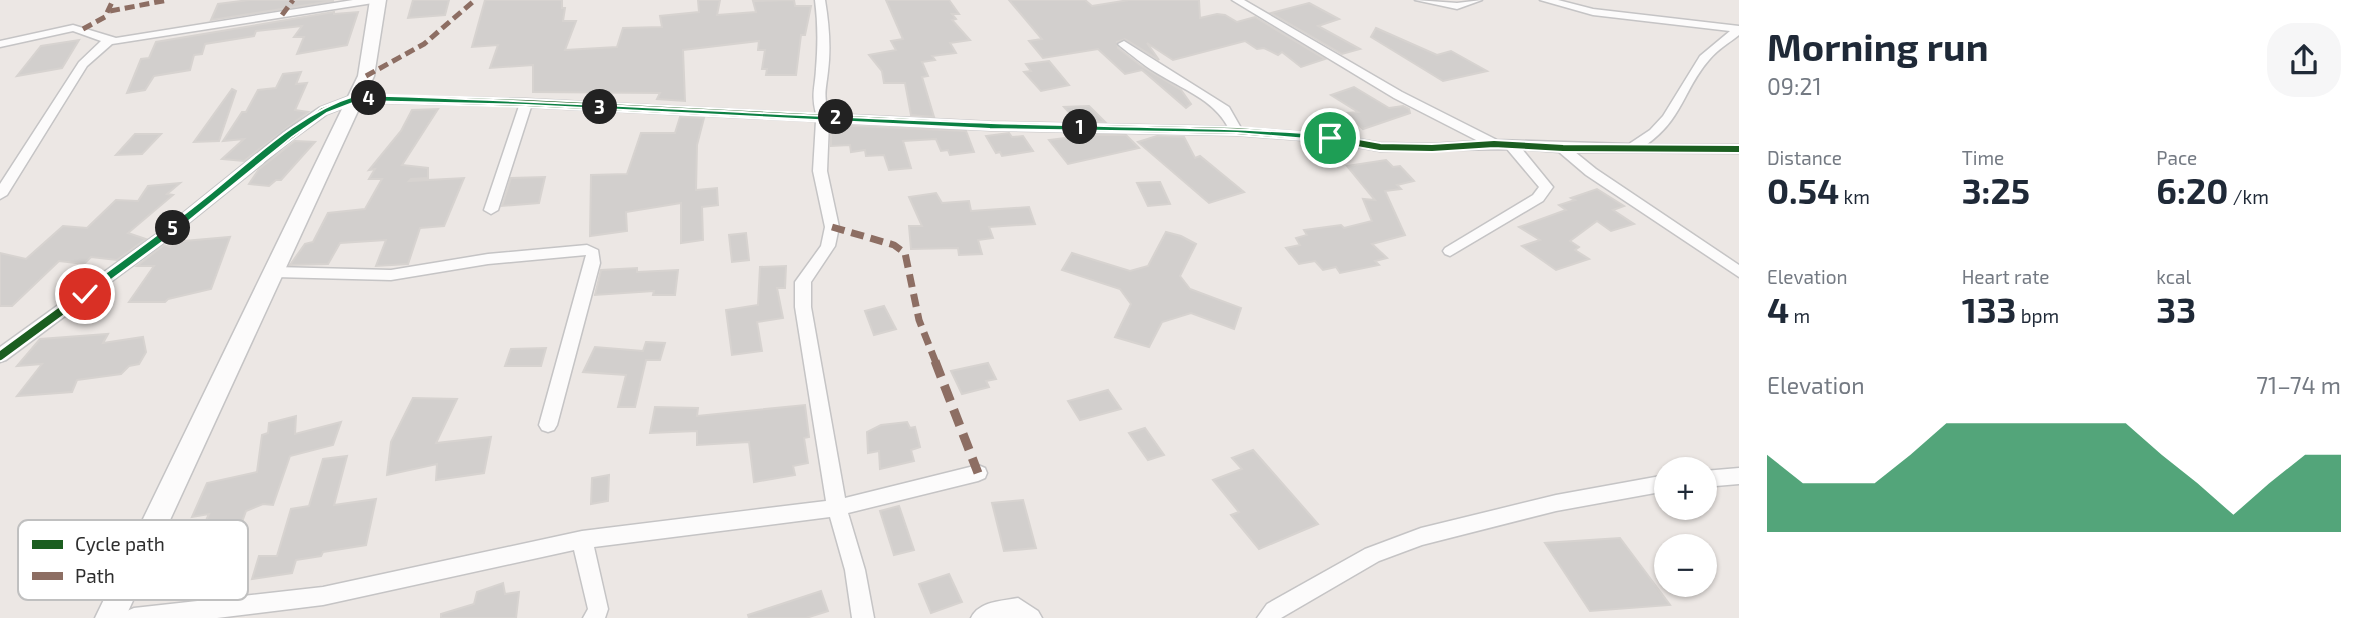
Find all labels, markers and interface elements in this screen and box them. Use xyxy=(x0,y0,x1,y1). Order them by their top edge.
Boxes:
text: Morning run xyxy=(1767,23,1988,69)
button: share xyxy=(2267,23,2341,97)
text: 09:21 xyxy=(1767,72,1822,100)
pin: 4 xyxy=(352,80,386,116)
text: 4 xyxy=(362,86,375,109)
pin: 3 xyxy=(582,90,618,124)
text: 3 xyxy=(594,95,605,118)
pin: 2 xyxy=(818,100,854,134)
text: 2 xyxy=(830,105,841,128)
pin xyxy=(1300,108,1360,168)
pin: 1 xyxy=(1062,110,1098,144)
text: 1 xyxy=(1075,115,1084,138)
icon: arrive xyxy=(1311,119,1349,157)
text: Distance xyxy=(1767,146,1842,169)
text: Time xyxy=(1962,146,2004,169)
text: Pace xyxy=(2156,146,2197,169)
text: 0.54 xyxy=(1767,169,1839,211)
text: 3:25 xyxy=(1962,169,2030,211)
text: 6:20 xyxy=(2156,169,2228,211)
text: km xyxy=(1839,185,1870,208)
text: /km xyxy=(2228,185,2269,208)
pin: 5 xyxy=(156,210,190,246)
text: 5 xyxy=(167,216,178,239)
pin xyxy=(55,264,115,324)
text: Elevation xyxy=(1767,265,1848,288)
text: Heart rate xyxy=(1962,265,2050,288)
text: kcal xyxy=(2156,265,2191,288)
icon: check xyxy=(66,275,104,313)
text: 4 xyxy=(1767,288,1789,330)
text: 133 xyxy=(1962,288,2016,330)
text: 33 xyxy=(2156,288,2196,330)
text: m xyxy=(1789,304,1810,327)
text: bpm xyxy=(2016,304,2059,327)
text: Elevation xyxy=(1767,371,1865,399)
text: 71–74 m xyxy=(2256,371,2341,399)
map controls xyxy=(1654,457,1717,597)
button: + xyxy=(1654,457,1717,520)
legend xyxy=(18,520,248,600)
text: Cycle path xyxy=(75,532,165,555)
button: − xyxy=(1654,534,1717,597)
text: Path xyxy=(75,564,115,587)

